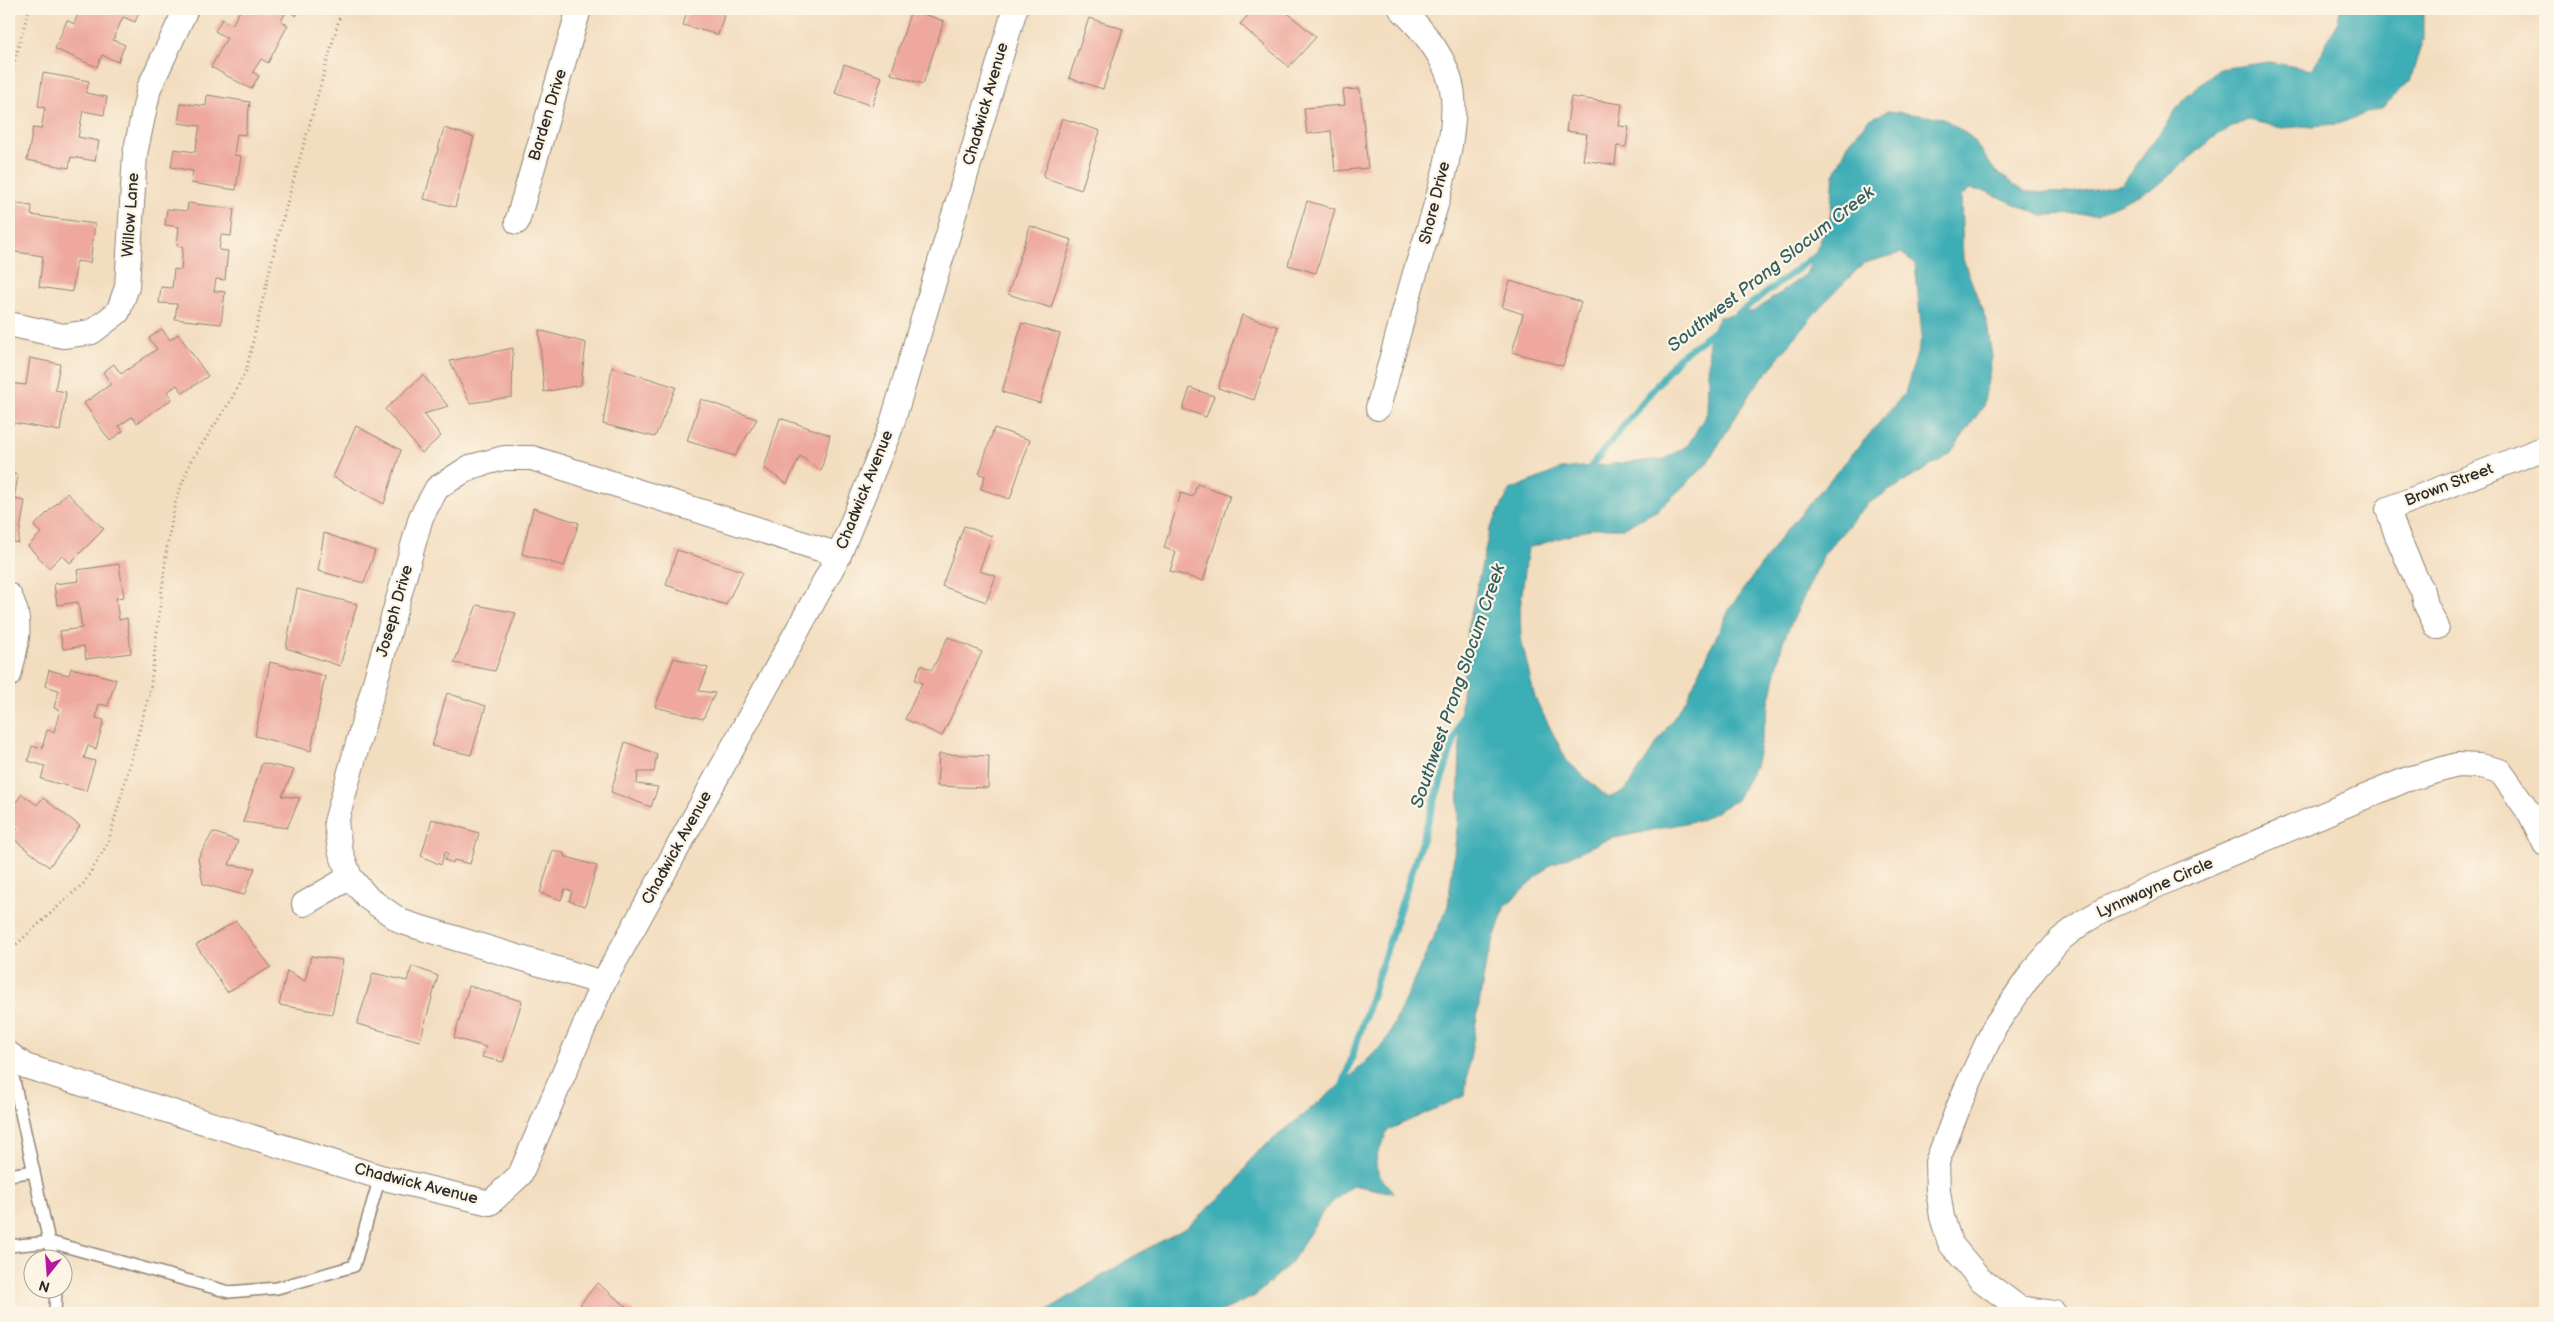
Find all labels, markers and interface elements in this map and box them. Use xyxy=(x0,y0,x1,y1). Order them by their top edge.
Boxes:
street label: Chadwick Avenue xyxy=(959,40,1013,168)
street label: Barden Drive xyxy=(525,66,571,163)
street label: Shore Drive xyxy=(1416,159,1455,246)
street label: Willow Lane xyxy=(119,171,143,258)
water label: Southwest Prong Slocum Creek xyxy=(1663,181,1880,356)
street label: Chadwick Avenue xyxy=(832,427,898,552)
street label: Brown Street xyxy=(2402,459,2496,511)
water label: Southwest Prong Slocum Creek xyxy=(1406,560,1510,811)
street label: Joseph Drive xyxy=(373,562,417,659)
street label: Chadwick Avenue xyxy=(638,788,716,908)
street label: Lynnwayne Circle xyxy=(2094,854,2217,922)
street label: Chadwick Avenue xyxy=(352,1159,480,1209)
north arrow xyxy=(22,1250,72,1300)
text: N xyxy=(37,1276,52,1296)

